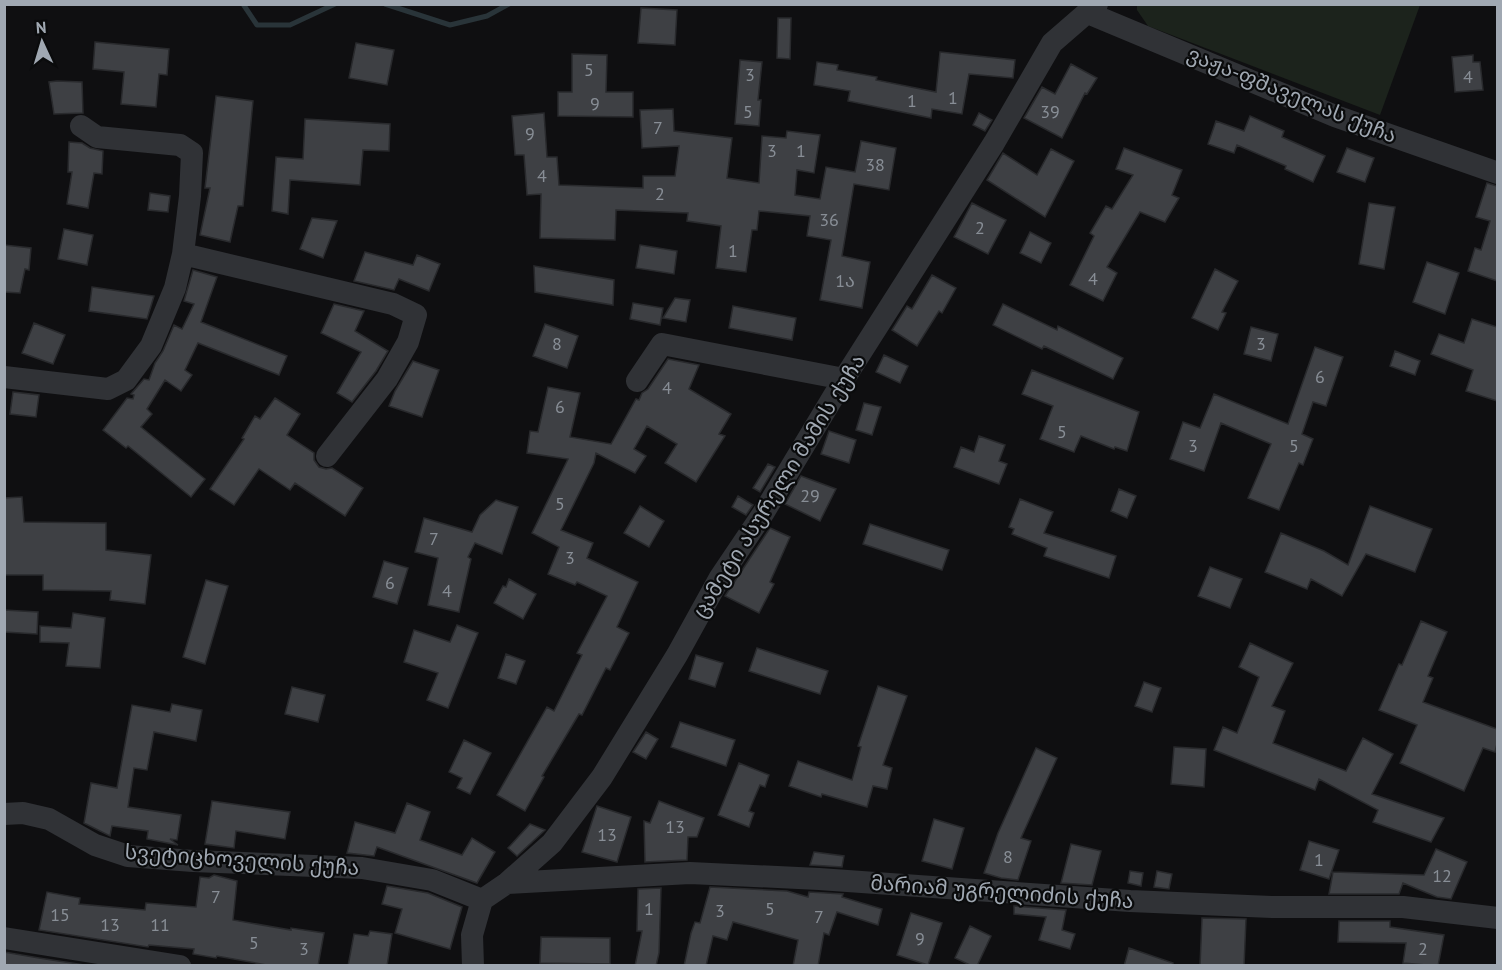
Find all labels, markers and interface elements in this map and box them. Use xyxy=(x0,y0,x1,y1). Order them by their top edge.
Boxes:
north arrow xyxy=(12,12,72,72)
text: N xyxy=(35,17,47,37)
street label: ვაჟა-ფშაველას ქუჩა xyxy=(1183,40,1401,149)
house number: 5 xyxy=(584,58,594,81)
house number: 3 xyxy=(745,63,755,86)
house number: 4 xyxy=(1463,65,1473,88)
house number: 1 xyxy=(948,86,958,109)
house number: 1 xyxy=(907,89,917,112)
house number: 9 xyxy=(590,92,600,115)
house number: 5 xyxy=(743,100,753,123)
house number: 39 xyxy=(1040,100,1060,123)
house number: 7 xyxy=(653,116,663,139)
house number: 9 xyxy=(525,122,535,145)
house number: 3 xyxy=(767,139,777,162)
house number: 1 xyxy=(796,139,806,162)
house number: 38 xyxy=(865,153,885,176)
house number: 4 xyxy=(537,164,547,187)
house number: 2 xyxy=(655,182,665,205)
house number: 36 xyxy=(819,208,839,231)
house number: 2 xyxy=(975,216,985,239)
house number: 1 xyxy=(728,239,738,262)
house number: 4 xyxy=(1088,267,1098,290)
house number: 1ა xyxy=(835,269,855,292)
house number: 8 xyxy=(552,332,562,355)
house number: 3 xyxy=(1256,332,1266,355)
street label: ცამეტი ასურელი მამის ქუჩა xyxy=(686,349,871,623)
house number: 6 xyxy=(1315,365,1325,388)
house number: 4 xyxy=(662,376,672,399)
house number: 6 xyxy=(555,395,565,418)
house number: 5 xyxy=(1057,420,1067,443)
house number: 3 xyxy=(1188,434,1198,457)
house number: 5 xyxy=(1289,434,1299,457)
house number: 29 xyxy=(800,484,820,507)
house number: 5 xyxy=(555,492,565,515)
house number: 7 xyxy=(429,527,439,550)
house number: 3 xyxy=(565,546,575,569)
house number: 6 xyxy=(385,571,395,594)
house number: 4 xyxy=(442,579,452,602)
house number: 13 xyxy=(665,815,685,838)
house number: 13 xyxy=(597,823,617,846)
street label: სვეტიცხოველის ქუჩა xyxy=(124,838,360,881)
house number: 8 xyxy=(1003,845,1013,868)
house number: 1 xyxy=(1314,848,1324,871)
house number: 12 xyxy=(1432,864,1452,887)
street label: მარიამ უგრელიძის ქუჩა xyxy=(870,869,1135,914)
house number: 7 xyxy=(211,885,221,908)
house number: 1 xyxy=(644,897,654,920)
house number: 5 xyxy=(765,897,775,920)
house number: 3 xyxy=(715,899,725,922)
house number: 15 xyxy=(50,903,70,926)
house number: 7 xyxy=(814,905,824,928)
house number: 13 xyxy=(100,913,120,936)
house number: 11 xyxy=(150,913,170,936)
house number: 9 xyxy=(915,927,925,950)
house number: 5 xyxy=(249,931,259,954)
house number: 3 xyxy=(299,937,309,960)
house number: 2 xyxy=(1418,937,1428,960)

